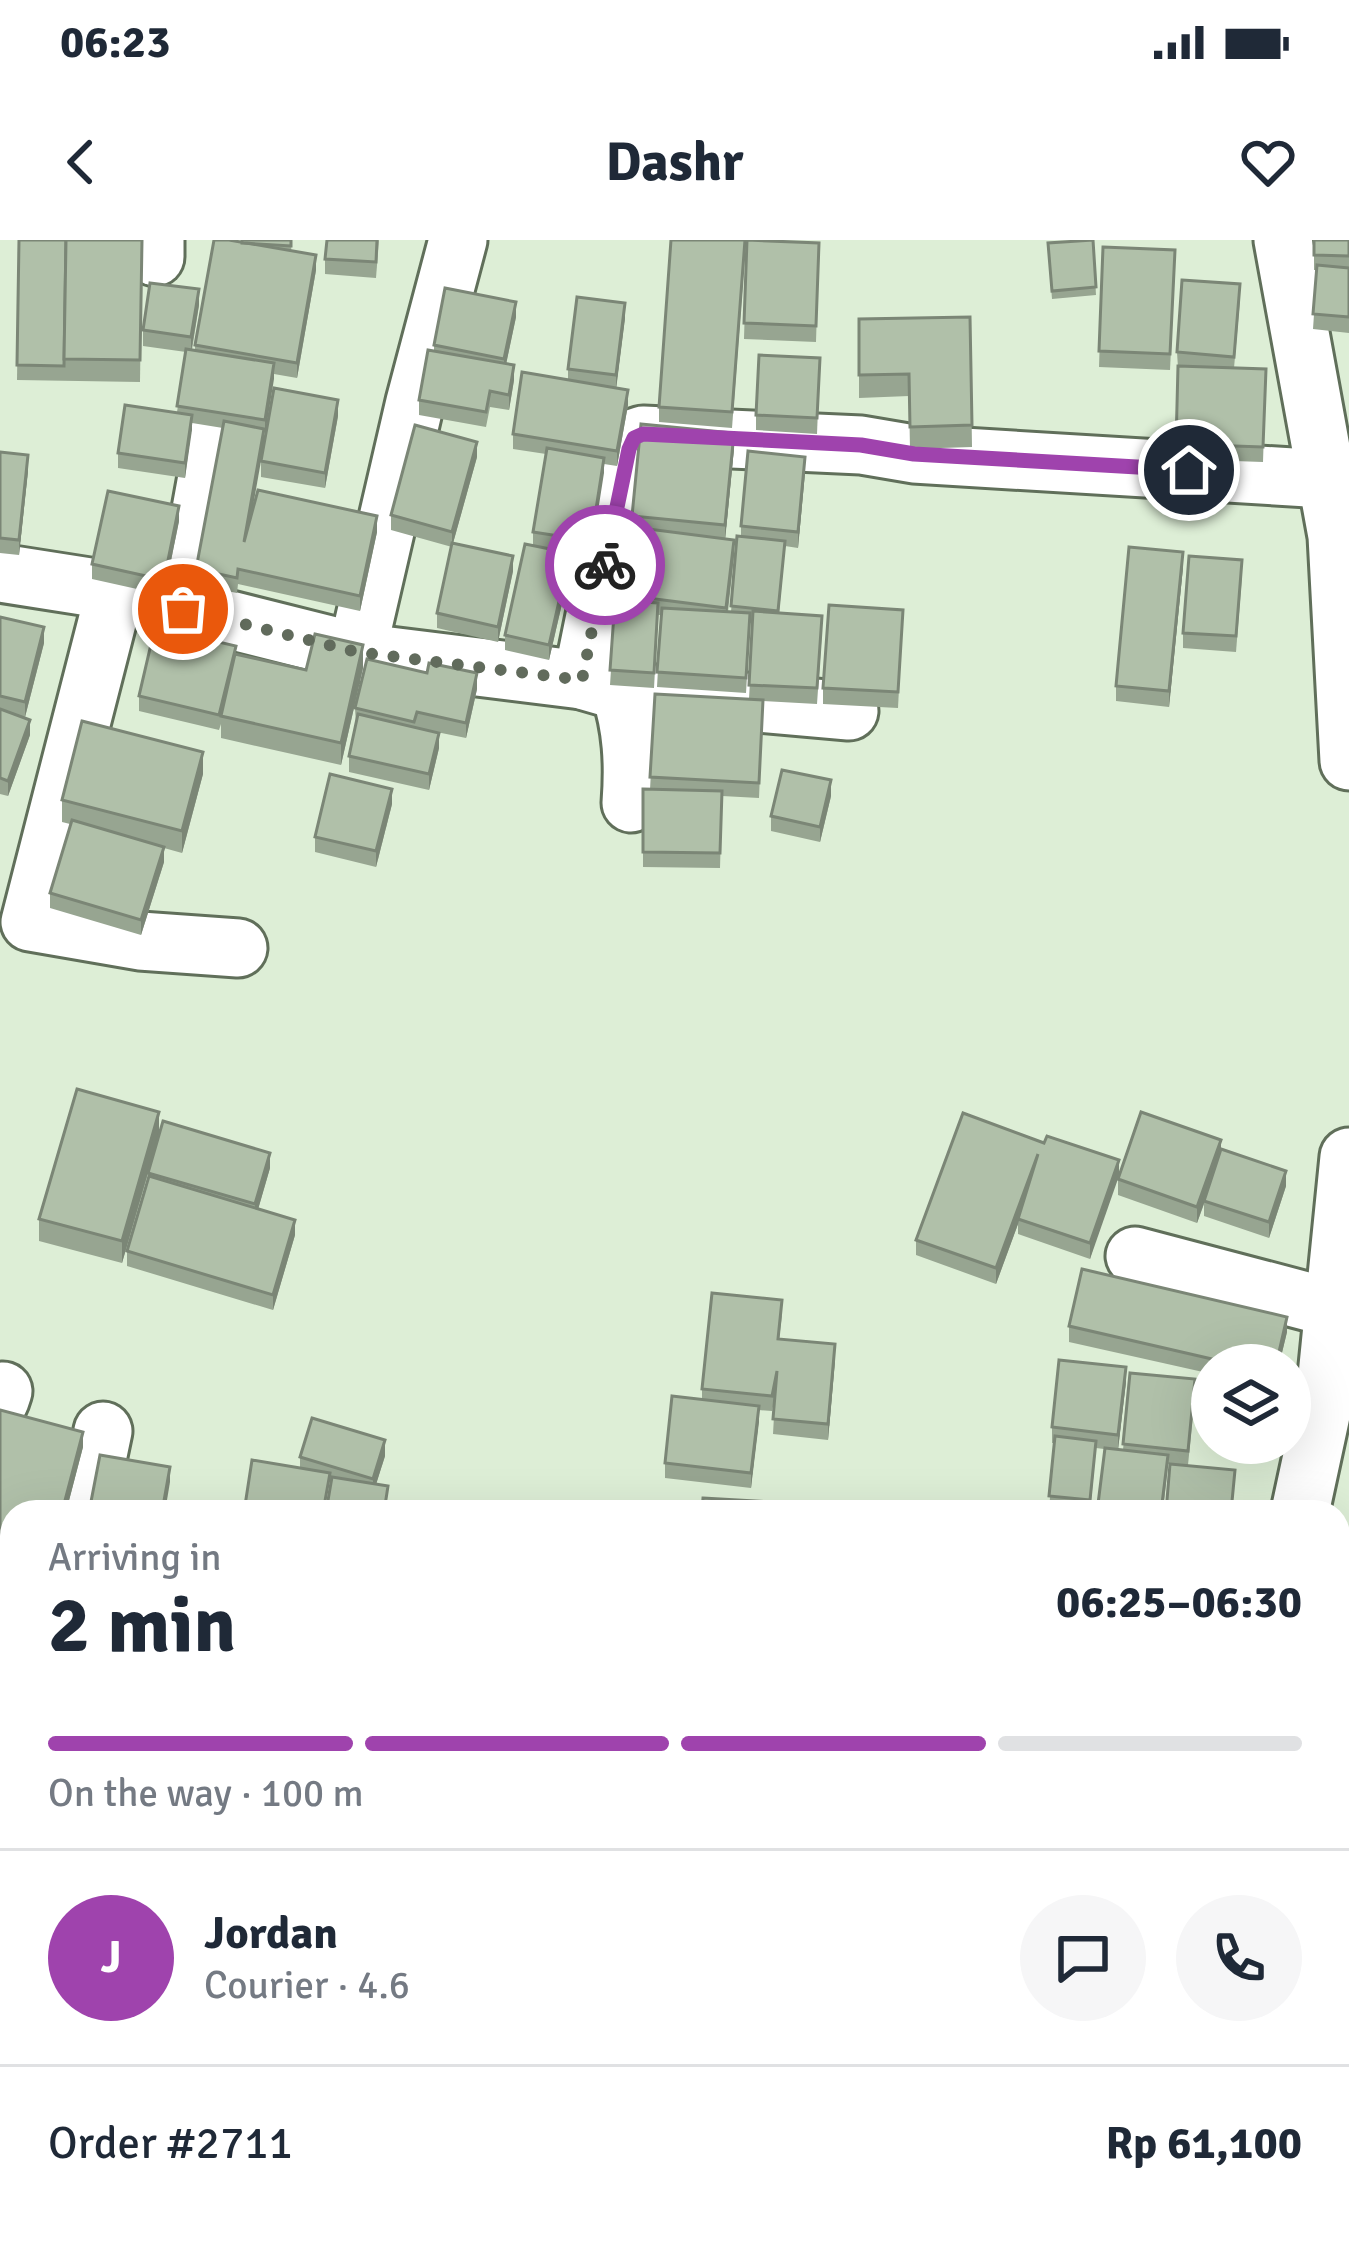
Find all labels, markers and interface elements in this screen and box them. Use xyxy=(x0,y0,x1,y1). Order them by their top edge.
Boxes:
text: 06:23 xyxy=(60,15,170,70)
icon: back xyxy=(48,129,114,195)
text: Dashr xyxy=(606,129,743,196)
icon: heart xyxy=(1235,129,1301,195)
pin xyxy=(1138,419,1240,521)
icon: home xyxy=(1156,437,1222,503)
courier xyxy=(545,505,665,625)
icon: bike xyxy=(572,532,638,598)
pin xyxy=(132,558,234,660)
icon: bag xyxy=(150,576,216,642)
map controls xyxy=(1191,1344,1311,1464)
button: layers xyxy=(1191,1344,1311,1464)
text: Arriving in xyxy=(48,1533,222,1581)
text: 06:25–06:30 xyxy=(1056,1575,1302,1630)
text: 2 min xyxy=(48,1578,236,1674)
text: On the way · 100 m xyxy=(48,1769,364,1817)
button: chat xyxy=(1020,1895,1146,2021)
button: phone xyxy=(1176,1895,1302,2021)
text: Jordan xyxy=(204,1906,338,1961)
text: J xyxy=(100,1930,122,1985)
text: Courier · 4.6 xyxy=(204,1961,410,2009)
text: Order #2711 xyxy=(48,2116,293,2171)
text: Rp 61,100 xyxy=(1105,2116,1302,2171)

